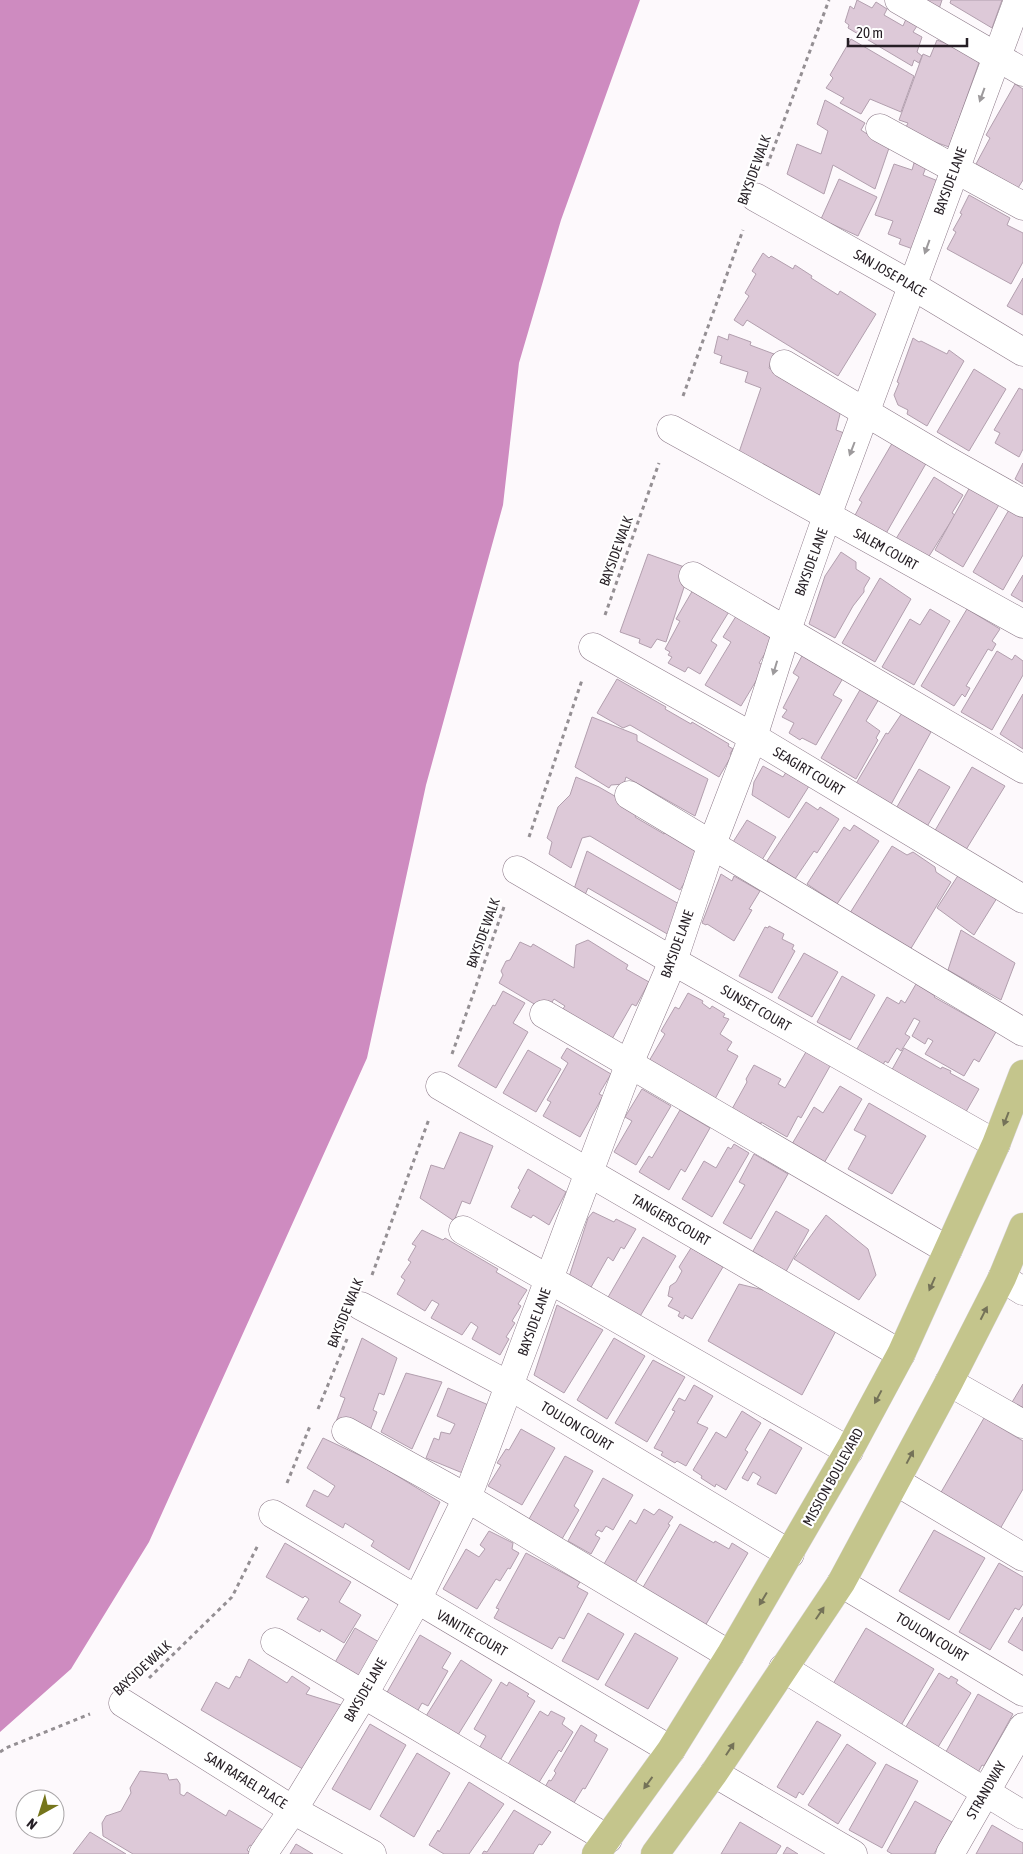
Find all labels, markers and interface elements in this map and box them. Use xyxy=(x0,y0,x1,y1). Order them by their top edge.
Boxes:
scale bar xyxy=(848,15,967,47)
text: 20 m xyxy=(856,24,883,41)
one-way arrow xyxy=(978,87,985,102)
street label: BAYSIDE WALK xyxy=(734,133,774,207)
street label: BAYSIDE LANE xyxy=(930,145,970,217)
one-way arrow xyxy=(923,240,930,255)
street label: SAN JOSE PLACE xyxy=(851,246,929,300)
one-way arrow xyxy=(848,442,856,456)
street label: BAYSIDE WALK xyxy=(596,514,636,588)
street label: SALEM COURT xyxy=(851,525,921,573)
street label: BAYSIDE LANE xyxy=(791,526,831,598)
one-way arrow xyxy=(770,661,778,676)
street label: SEAGIRT COURT xyxy=(770,743,848,799)
street label: BAYSIDE WALK xyxy=(463,896,503,970)
street label: BAYSIDE LANE xyxy=(657,908,697,980)
street label: SUNSET COURT xyxy=(718,982,794,1034)
one-way arrow xyxy=(1001,1112,1009,1127)
street label: TANGIERS COURT xyxy=(629,1191,713,1249)
street label: BAYSIDE WALK xyxy=(324,1276,366,1350)
one-way arrow xyxy=(928,1277,936,1291)
street label: BAYSIDE LANE xyxy=(514,1286,554,1358)
one-way arrow xyxy=(980,1306,988,1320)
one-way arrow xyxy=(874,1390,882,1404)
street label: TOULON COURT xyxy=(538,1398,616,1454)
street label: MISSION BOULEVARD xyxy=(799,1425,867,1529)
one-way arrow xyxy=(906,1450,914,1465)
one-way arrow xyxy=(759,1593,768,1606)
street label: VANITIE COURT xyxy=(434,1606,510,1660)
one-way arrow xyxy=(815,1607,825,1620)
street label: TOULON COURT xyxy=(893,1609,971,1665)
street label: BAYSIDE WALK xyxy=(110,1637,174,1699)
street label: BAYSIDE LANE xyxy=(340,1655,390,1725)
one-way arrow xyxy=(725,1742,735,1755)
street label: SAN RAFAEL PLACE xyxy=(202,1748,290,1812)
street label: STRANDWAY xyxy=(963,1758,1009,1822)
one-way arrow xyxy=(643,1776,653,1789)
north arrow xyxy=(15,1789,65,1839)
text: N xyxy=(24,1815,40,1833)

